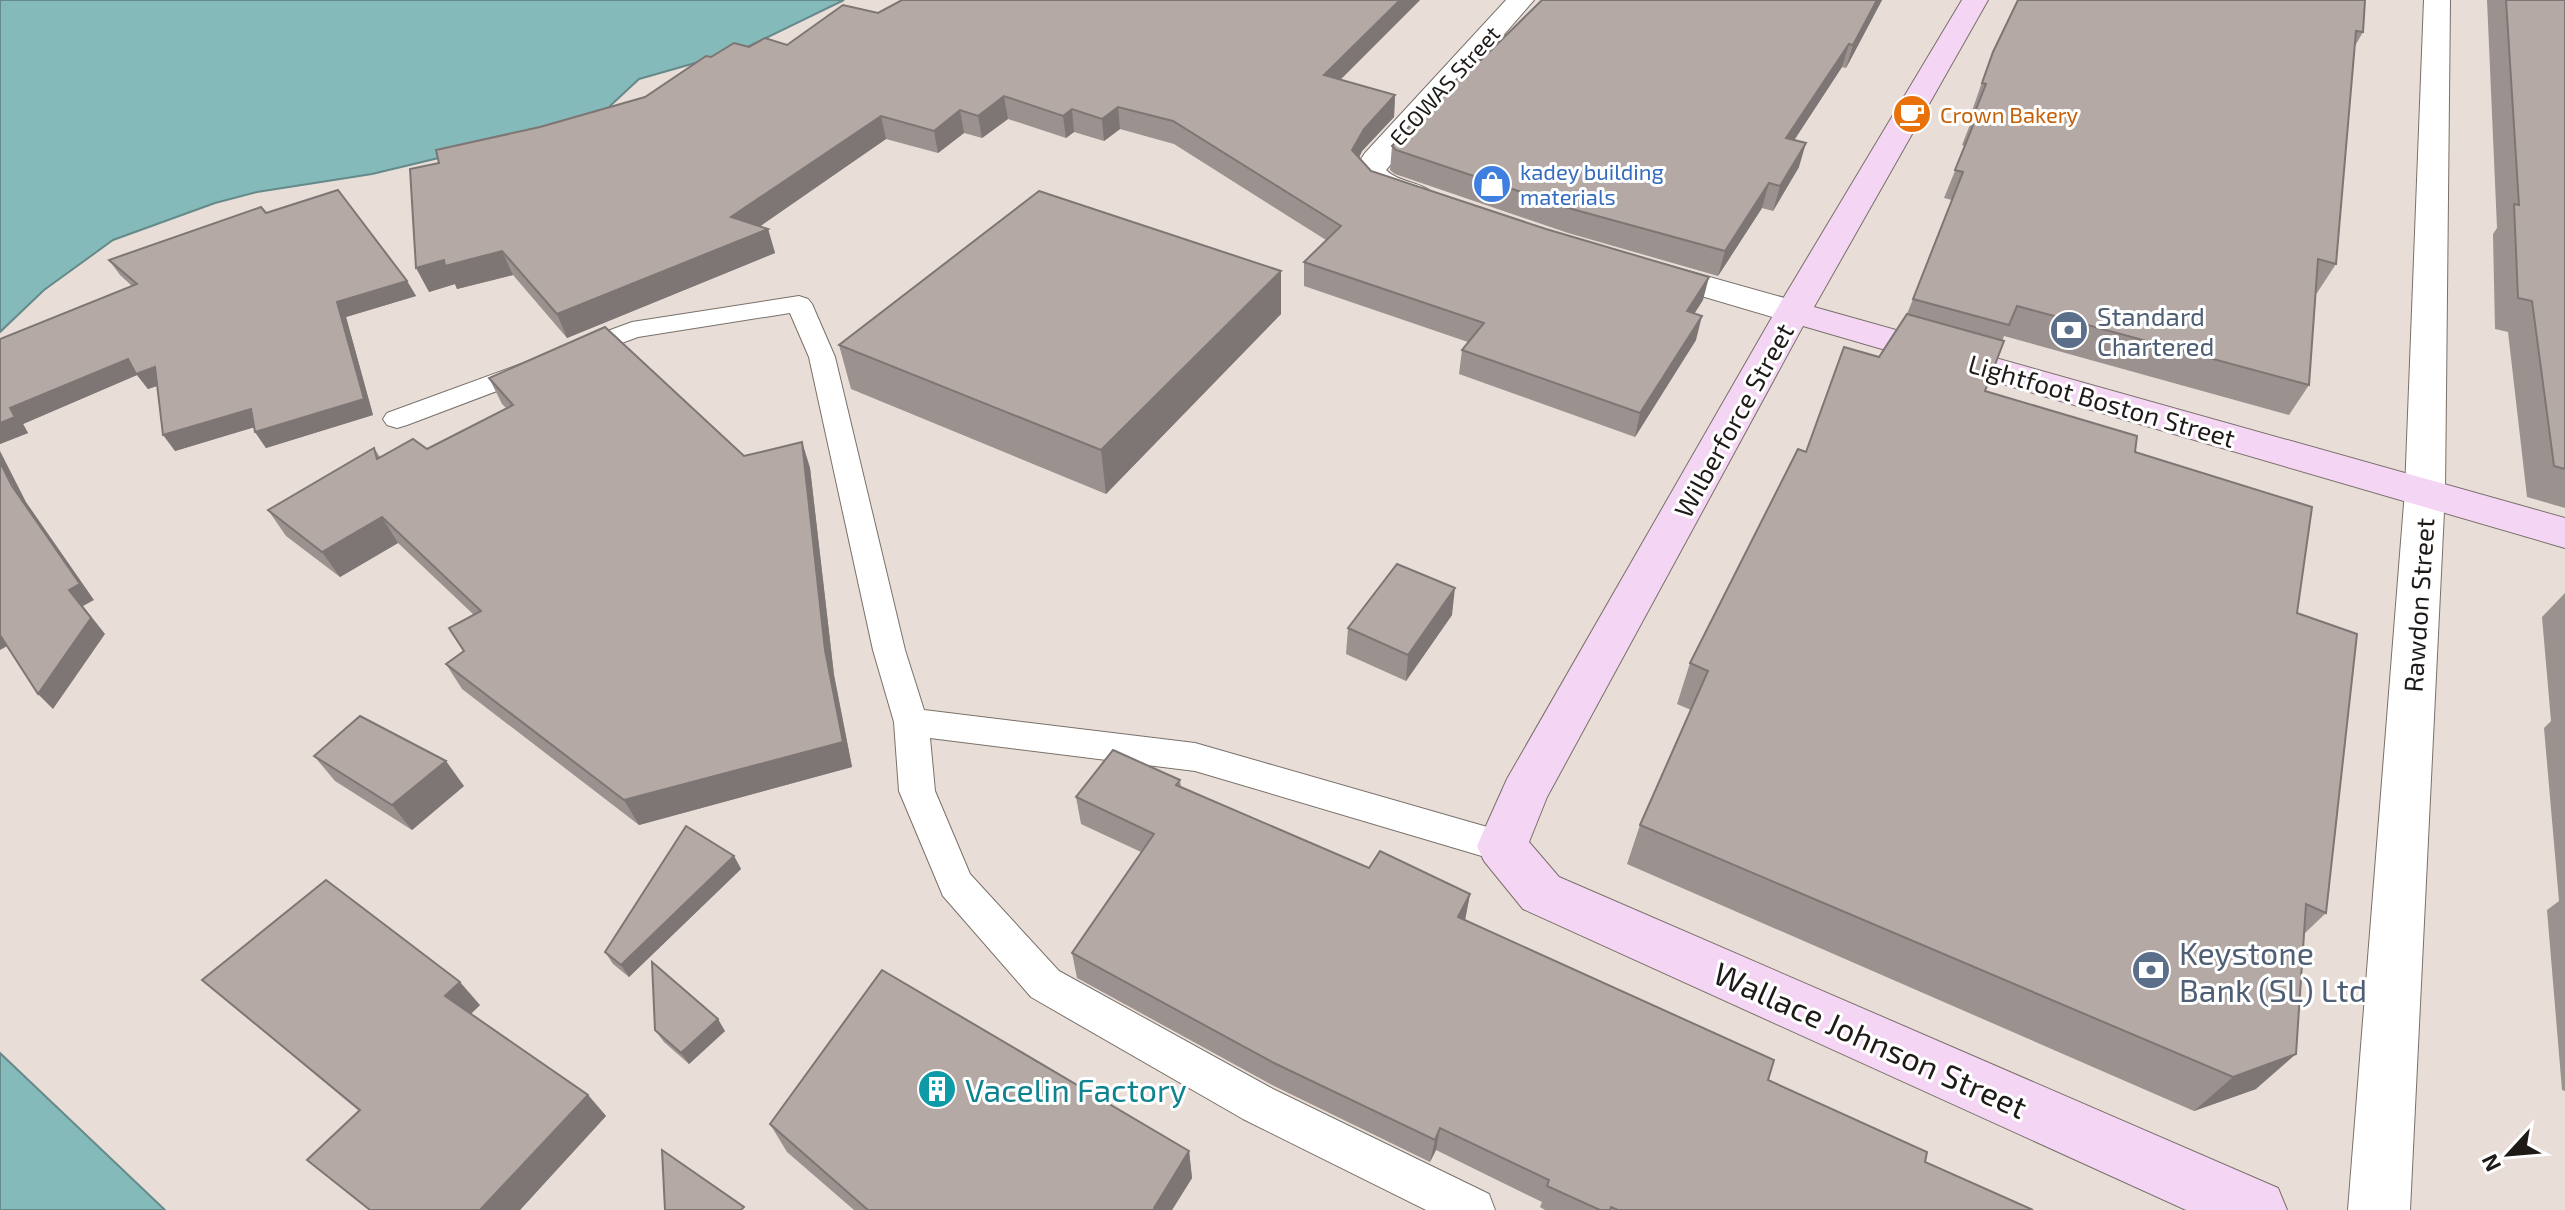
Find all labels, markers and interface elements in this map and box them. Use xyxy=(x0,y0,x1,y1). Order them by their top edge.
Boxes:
street label: ECOWAS Street xyxy=(1384,20,1504,150)
cafe icon: Crown Bakery xyxy=(1891,93,1933,135)
place label: Crown Bakery xyxy=(1940,101,2079,127)
place label: kadey building materials xyxy=(1520,158,1664,209)
shop icon: kadey building materials xyxy=(1471,163,1513,205)
place label: Standard Chartered xyxy=(2097,300,2214,361)
bank icon: Standard Chartered xyxy=(2048,309,2090,351)
street label: Wilberforce Street xyxy=(1667,317,1799,522)
street label: Lightfoot Boston Street xyxy=(1965,347,2239,453)
street label: Rawdon Street xyxy=(2396,517,2440,693)
place label: Keystone Bank (SL) Ltd xyxy=(2179,933,2367,1008)
bank icon: Keystone Bank (SL) Ltd xyxy=(2130,949,2172,991)
street label: Wallace Johnson Street xyxy=(1709,953,2033,1125)
building icon: Vacelin Factory xyxy=(916,1068,958,1110)
place label: Vacelin Factory xyxy=(965,1070,1187,1108)
north arrow xyxy=(2469,1114,2549,1194)
text: N xyxy=(2475,1150,2505,1176)

